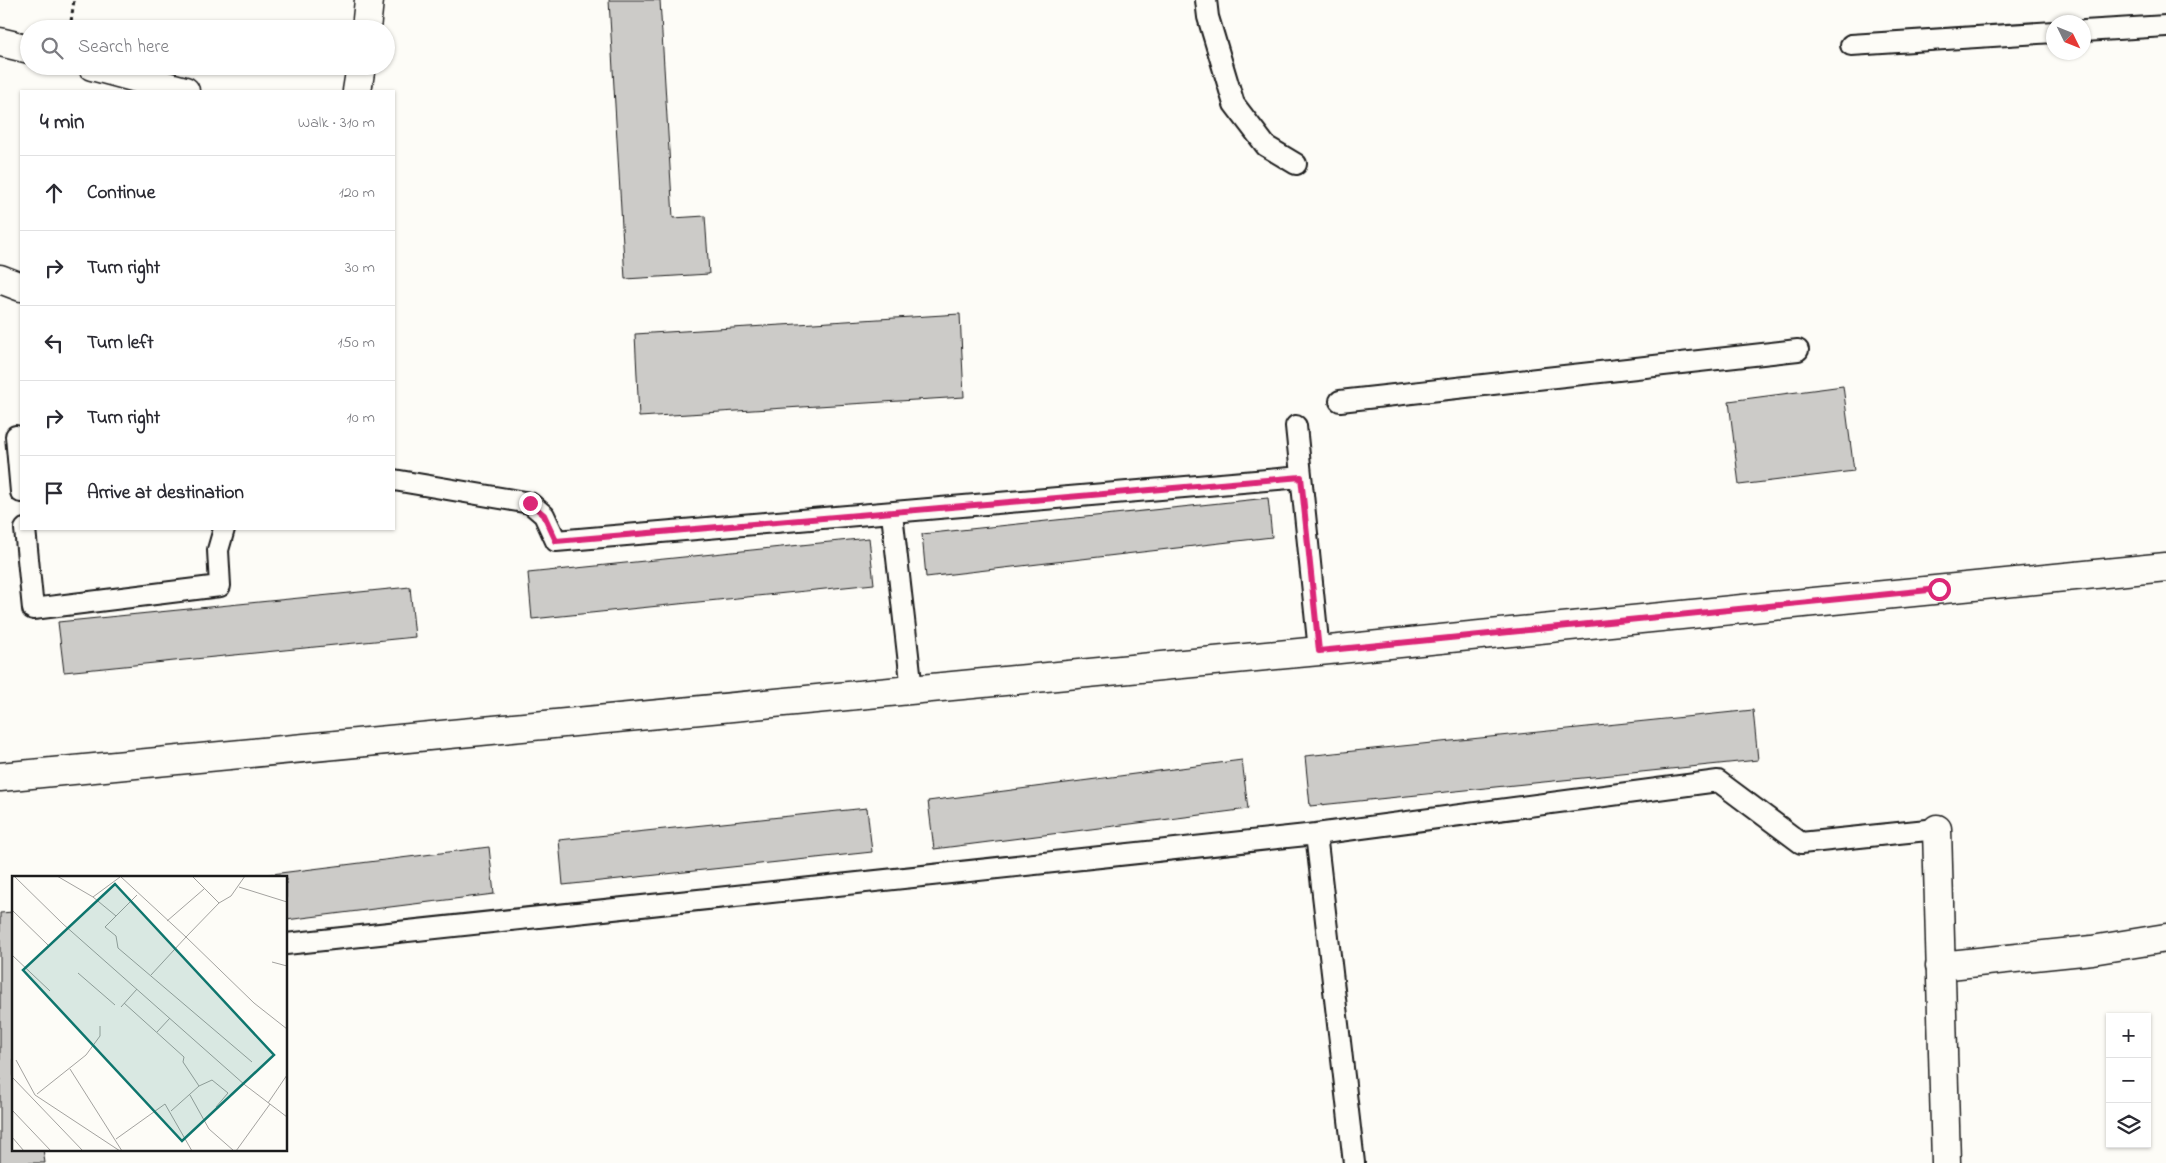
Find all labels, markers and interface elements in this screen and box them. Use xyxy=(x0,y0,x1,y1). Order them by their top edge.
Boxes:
north arrow xyxy=(2046,15,2091,60)
search box xyxy=(20,20,395,75)
icon: search xyxy=(38,34,66,62)
text: Search here xyxy=(78,34,169,61)
text: 4 min xyxy=(40,108,84,138)
text: Walk · 310 m xyxy=(298,111,375,135)
icon: ahead xyxy=(40,179,68,207)
text: Continue xyxy=(87,180,155,207)
text: 120 m xyxy=(339,181,375,205)
icon: right xyxy=(40,254,68,282)
text: Turn right xyxy=(87,255,160,282)
text: 30 m xyxy=(345,256,375,280)
icon: left xyxy=(40,329,68,357)
text: Turn left xyxy=(87,330,154,357)
text: 150 m xyxy=(337,331,375,355)
icon: right xyxy=(40,404,68,432)
text: Turn right xyxy=(87,405,160,432)
text: 10 m xyxy=(347,406,375,430)
icon: arrive xyxy=(40,479,68,507)
text: Arrive at destination xyxy=(87,480,244,507)
route end xyxy=(519,492,542,515)
route start xyxy=(1928,578,1951,601)
inset map xyxy=(12,876,288,1150)
map controls xyxy=(2106,1013,2151,1148)
button: + xyxy=(2106,1013,2151,1058)
button: − xyxy=(2106,1058,2151,1103)
button: layers xyxy=(2106,1103,2151,1148)

